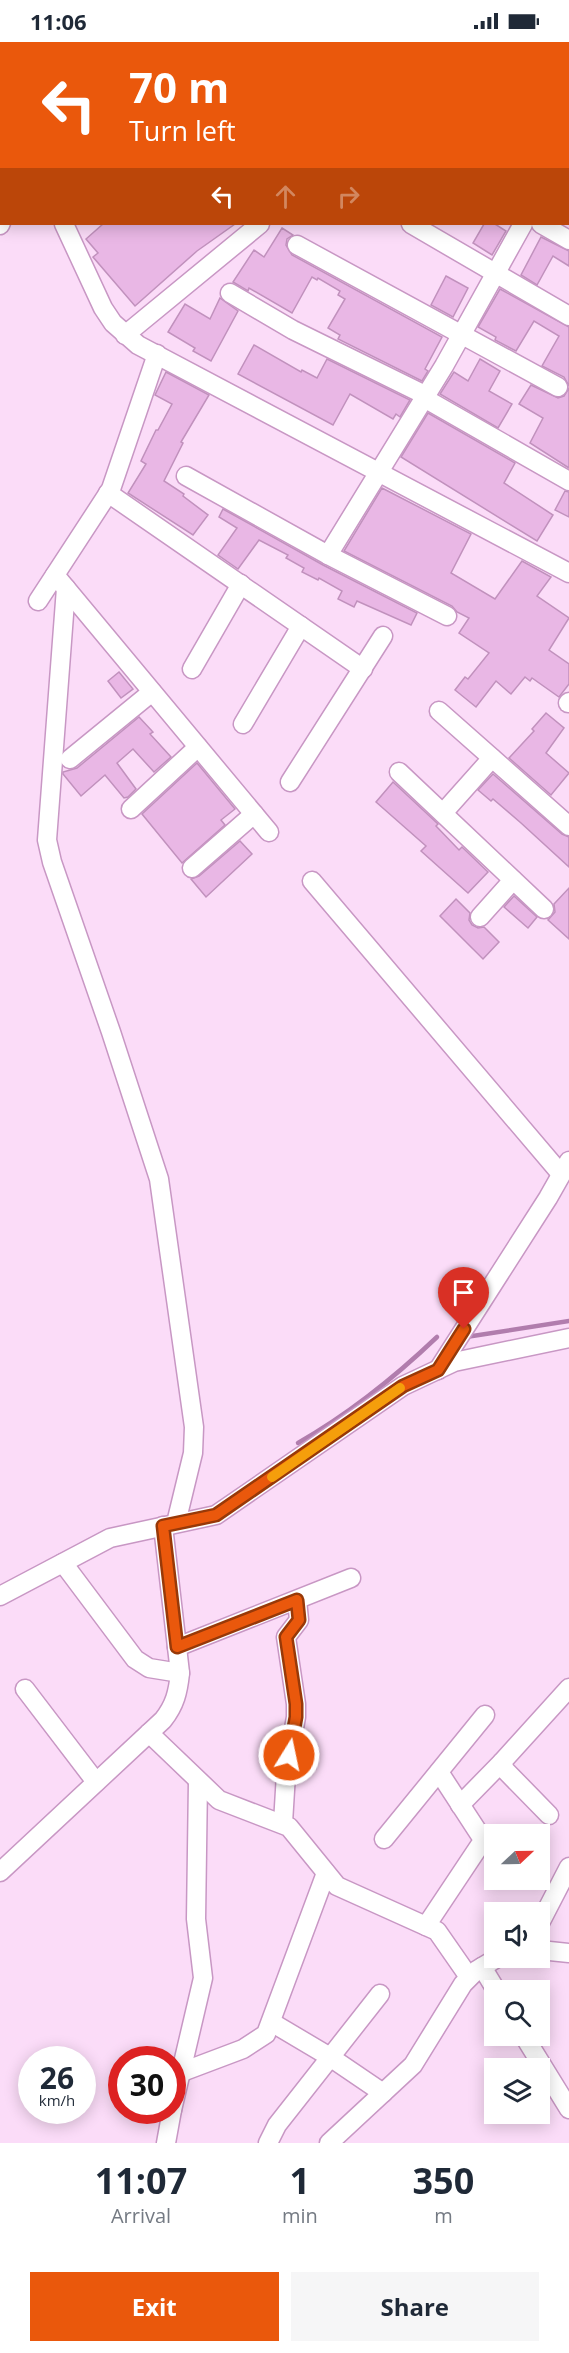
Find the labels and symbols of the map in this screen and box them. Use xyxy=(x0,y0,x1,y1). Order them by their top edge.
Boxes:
pin xyxy=(438,1267,489,1329)
position arrow xyxy=(257,1723,321,1787)
north arrow xyxy=(484,1824,550,1890)
speed limit sign: 30 xyxy=(108,2046,186,2124)

